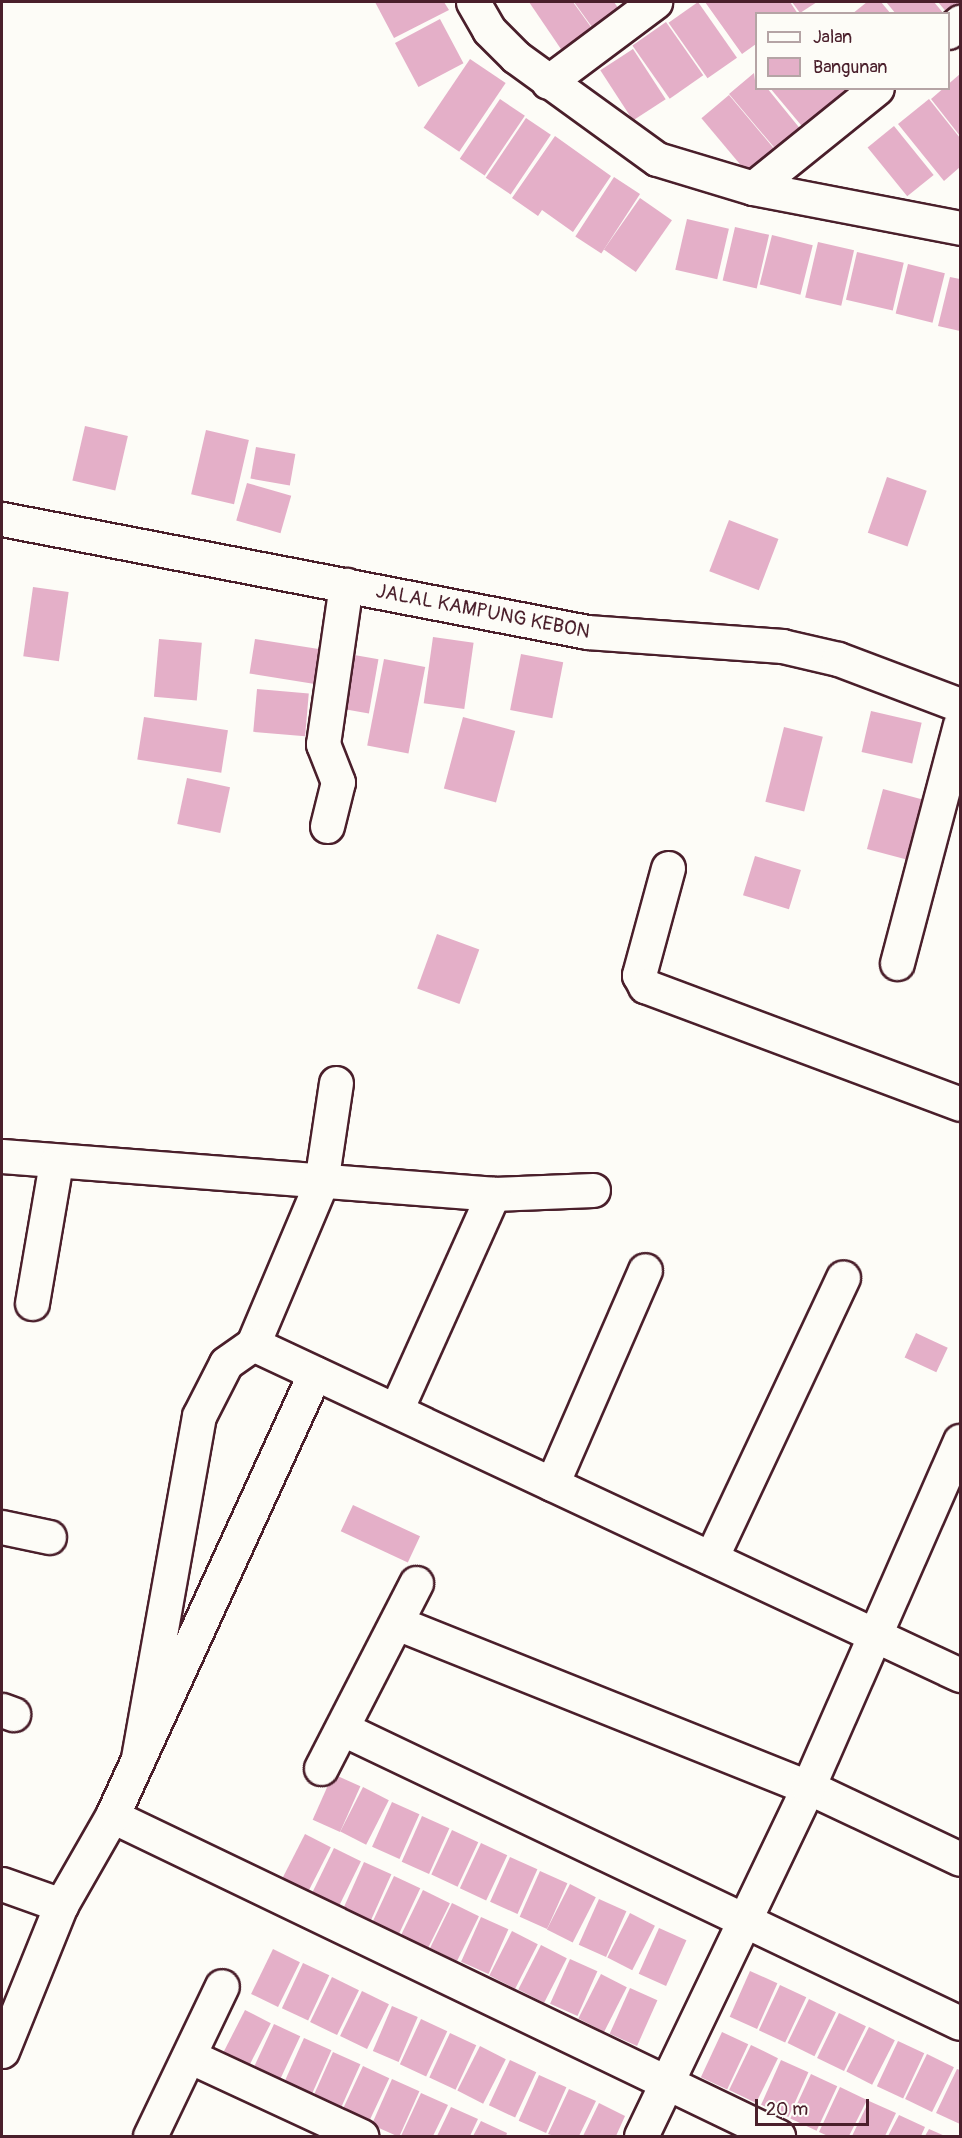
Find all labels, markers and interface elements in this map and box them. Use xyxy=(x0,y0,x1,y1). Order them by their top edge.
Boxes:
legend xyxy=(755,12,950,90)
text: Jalan xyxy=(813,26,852,49)
text: Bangunan xyxy=(813,56,888,79)
street label: JALAL KAMPUNG KEBON xyxy=(374,578,592,644)
scale bar xyxy=(758,2087,872,2125)
text: 20 m xyxy=(766,2098,808,2121)

